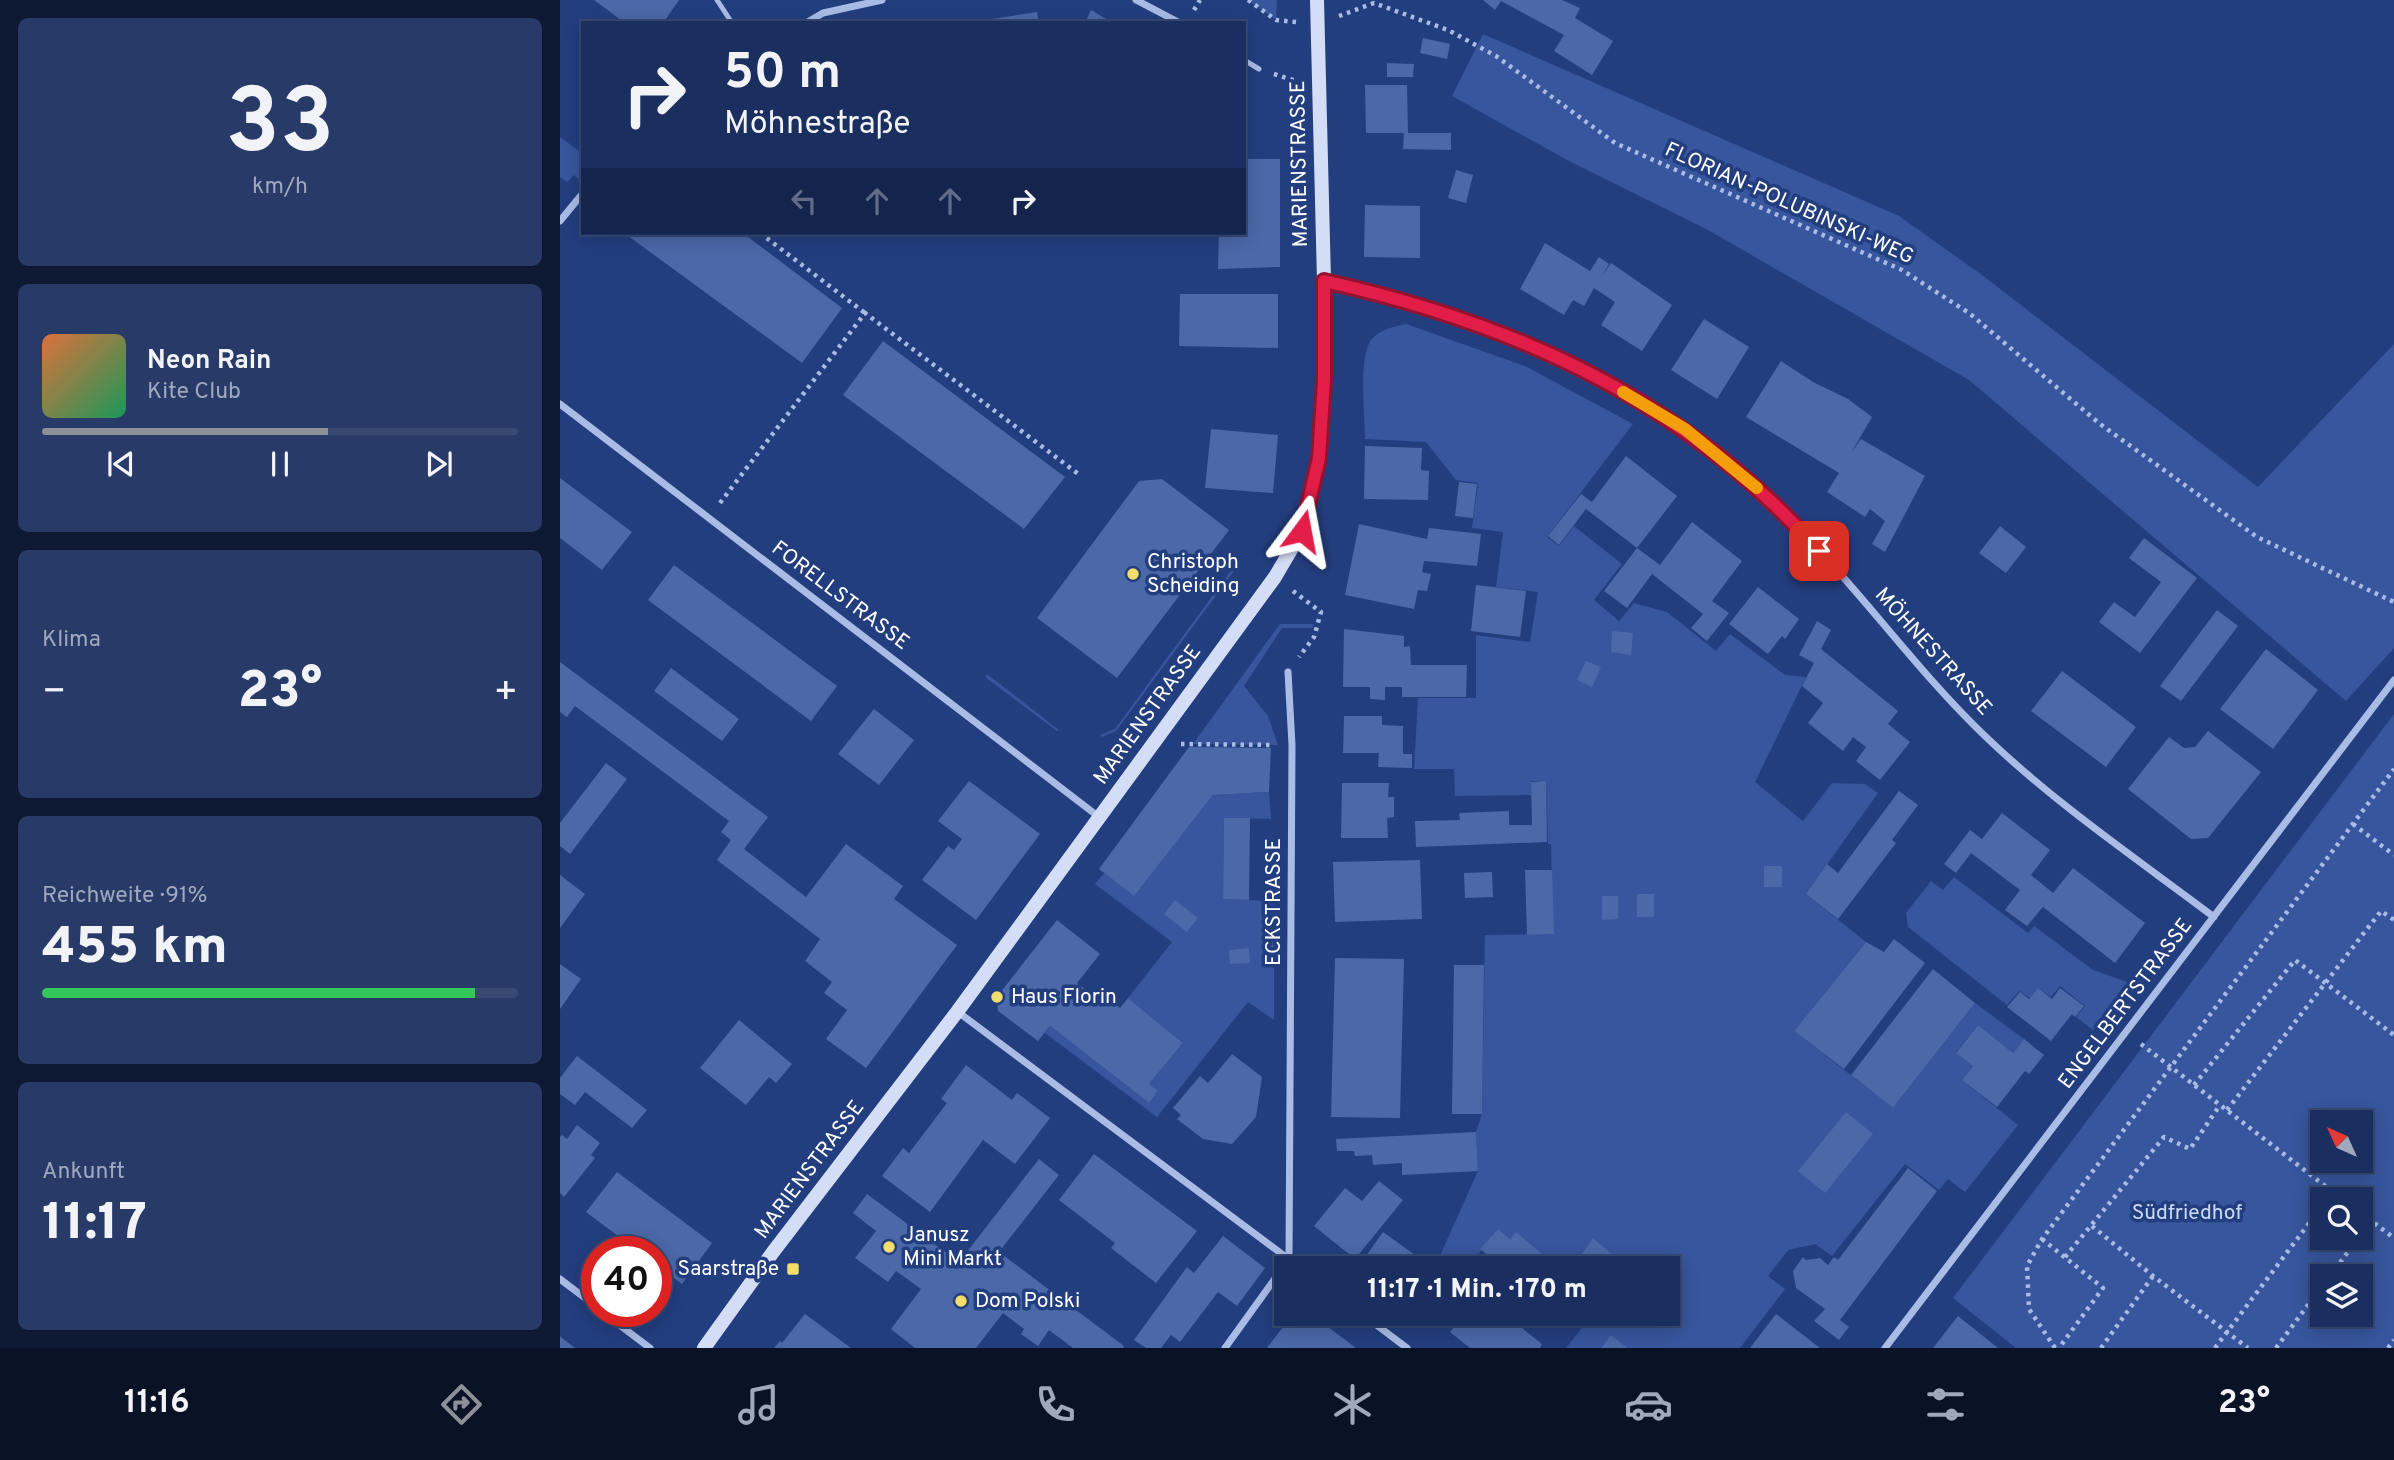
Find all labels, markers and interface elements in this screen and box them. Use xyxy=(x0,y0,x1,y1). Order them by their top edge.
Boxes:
text: 50 m xyxy=(724,44,841,106)
icon: right xyxy=(609,49,700,140)
text: 33 xyxy=(225,70,335,185)
street label: MARIENSTRASSE xyxy=(1285,80,1315,248)
text: Möhnestraße xyxy=(724,105,910,145)
street label: FLORIAN-POLUBINSKI-WEG xyxy=(1660,137,1918,271)
text: km/h xyxy=(252,173,308,202)
icon: left xyxy=(785,182,823,220)
icon: ahead xyxy=(858,182,896,220)
icon: ahead xyxy=(931,182,969,220)
icon: right xyxy=(1004,182,1042,220)
text: Neon Rain xyxy=(147,345,272,378)
text: Kite Club xyxy=(147,378,241,407)
icon: previous xyxy=(102,445,140,483)
icon: pause xyxy=(261,445,299,483)
icon: next xyxy=(420,445,458,483)
position arrow xyxy=(1265,494,1339,568)
pin xyxy=(1789,521,1849,581)
icon: arrive xyxy=(1800,532,1838,570)
street label: FORELLSTRASSE xyxy=(766,535,914,657)
place label: Christoph Scheiding xyxy=(1147,549,1240,600)
marker: Christoph Scheiding xyxy=(1125,566,1141,582)
street label: MÖHNESTRASSE xyxy=(1868,582,1998,722)
text: Klima xyxy=(42,626,101,655)
street label: MARIENSTRASSE xyxy=(1088,640,1208,790)
text: 23° xyxy=(238,660,322,726)
text: − xyxy=(42,669,67,718)
text: + xyxy=(493,669,518,718)
street label: ECKSTRASSE xyxy=(1261,838,1288,966)
text: Reichweite · 91% xyxy=(42,882,208,911)
street label: ENGELBERTSTRASSE xyxy=(2053,913,2199,1095)
text: 455 km xyxy=(42,916,228,982)
place label: Haus Florin xyxy=(1011,984,1117,1011)
marker: Haus Florin xyxy=(989,989,1005,1005)
street label: MARIENSTRASSE xyxy=(749,1095,871,1245)
north arrow xyxy=(2310,1110,2373,1172)
map controls xyxy=(2310,1110,2373,1327)
text: Ankunft xyxy=(42,1158,125,1187)
button: search xyxy=(2310,1187,2373,1250)
text: 11:17 xyxy=(42,1192,147,1258)
park label: Südfriedhof xyxy=(2132,1200,2242,1227)
place label: Janusz Mini Markt xyxy=(903,1222,1002,1273)
speed limit sign: 40 xyxy=(581,1236,672,1327)
marker: Janusz Mini Markt xyxy=(881,1239,897,1255)
place label: Saarstraße xyxy=(678,1256,779,1283)
marker: Saarstraße xyxy=(785,1261,801,1277)
button: layers xyxy=(2310,1264,2373,1327)
text: 11:17 · 1 Min. · 170 m xyxy=(1367,1274,1587,1307)
place label: Dom Polski xyxy=(975,1288,1080,1315)
marker: Dom Polski xyxy=(953,1293,969,1309)
icon: directions xyxy=(437,1380,486,1429)
icon: music xyxy=(734,1380,783,1429)
icon: phone xyxy=(1031,1380,1080,1429)
icon: climate xyxy=(1328,1380,1377,1429)
icon: car xyxy=(1624,1380,1673,1429)
icon: filters xyxy=(1921,1380,1970,1429)
text: 11:16 xyxy=(124,1384,190,1424)
text: 23° xyxy=(2218,1384,2270,1424)

